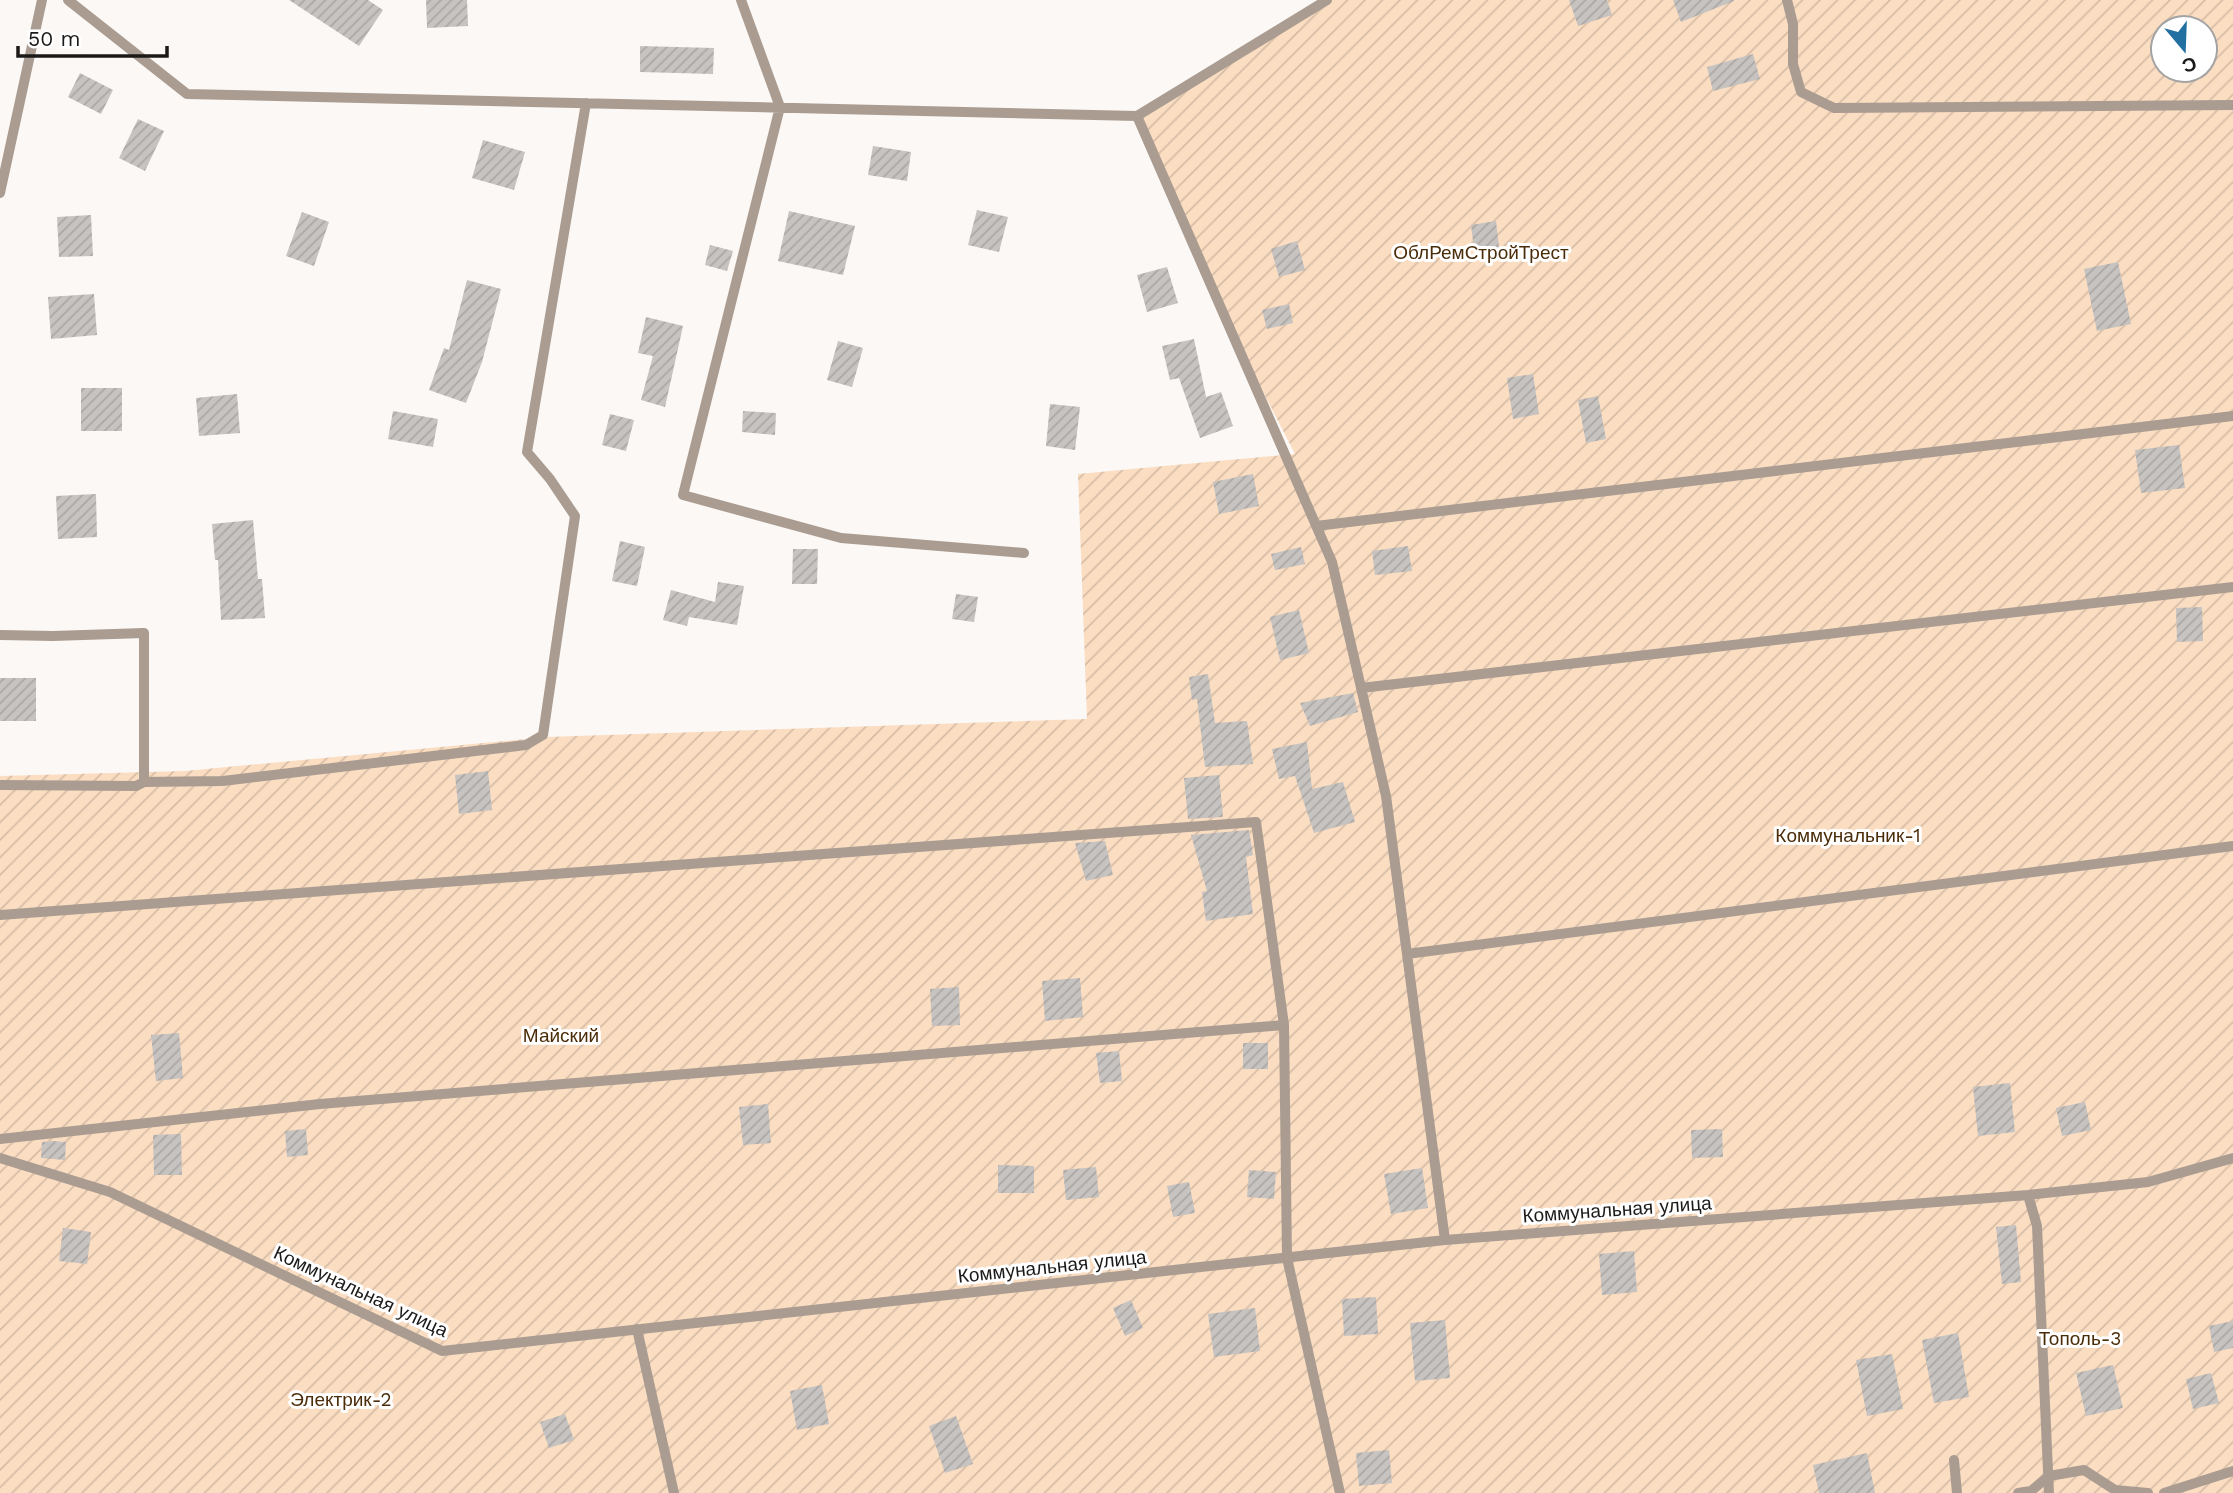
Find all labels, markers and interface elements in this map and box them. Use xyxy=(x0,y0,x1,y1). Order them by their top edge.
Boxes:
scale bar xyxy=(18,14,166,58)
north arrow xyxy=(2149,14,2219,84)
text: 50 m xyxy=(28,26,80,51)
text: С xyxy=(2179,51,2200,78)
park label: ОблРемСтройТрест xyxy=(1393,241,1569,264)
park label: Коммунальник-1 xyxy=(1775,824,1921,847)
park label: Майский xyxy=(523,1024,599,1047)
street label: Коммунальная улица xyxy=(1522,1191,1713,1228)
street label: Коммунальная улица xyxy=(270,1241,452,1342)
street label: Коммунальная улица xyxy=(957,1245,1148,1288)
park label: Тополь-3 xyxy=(2039,1327,2121,1350)
park label: Электрик-2 xyxy=(290,1388,392,1411)

